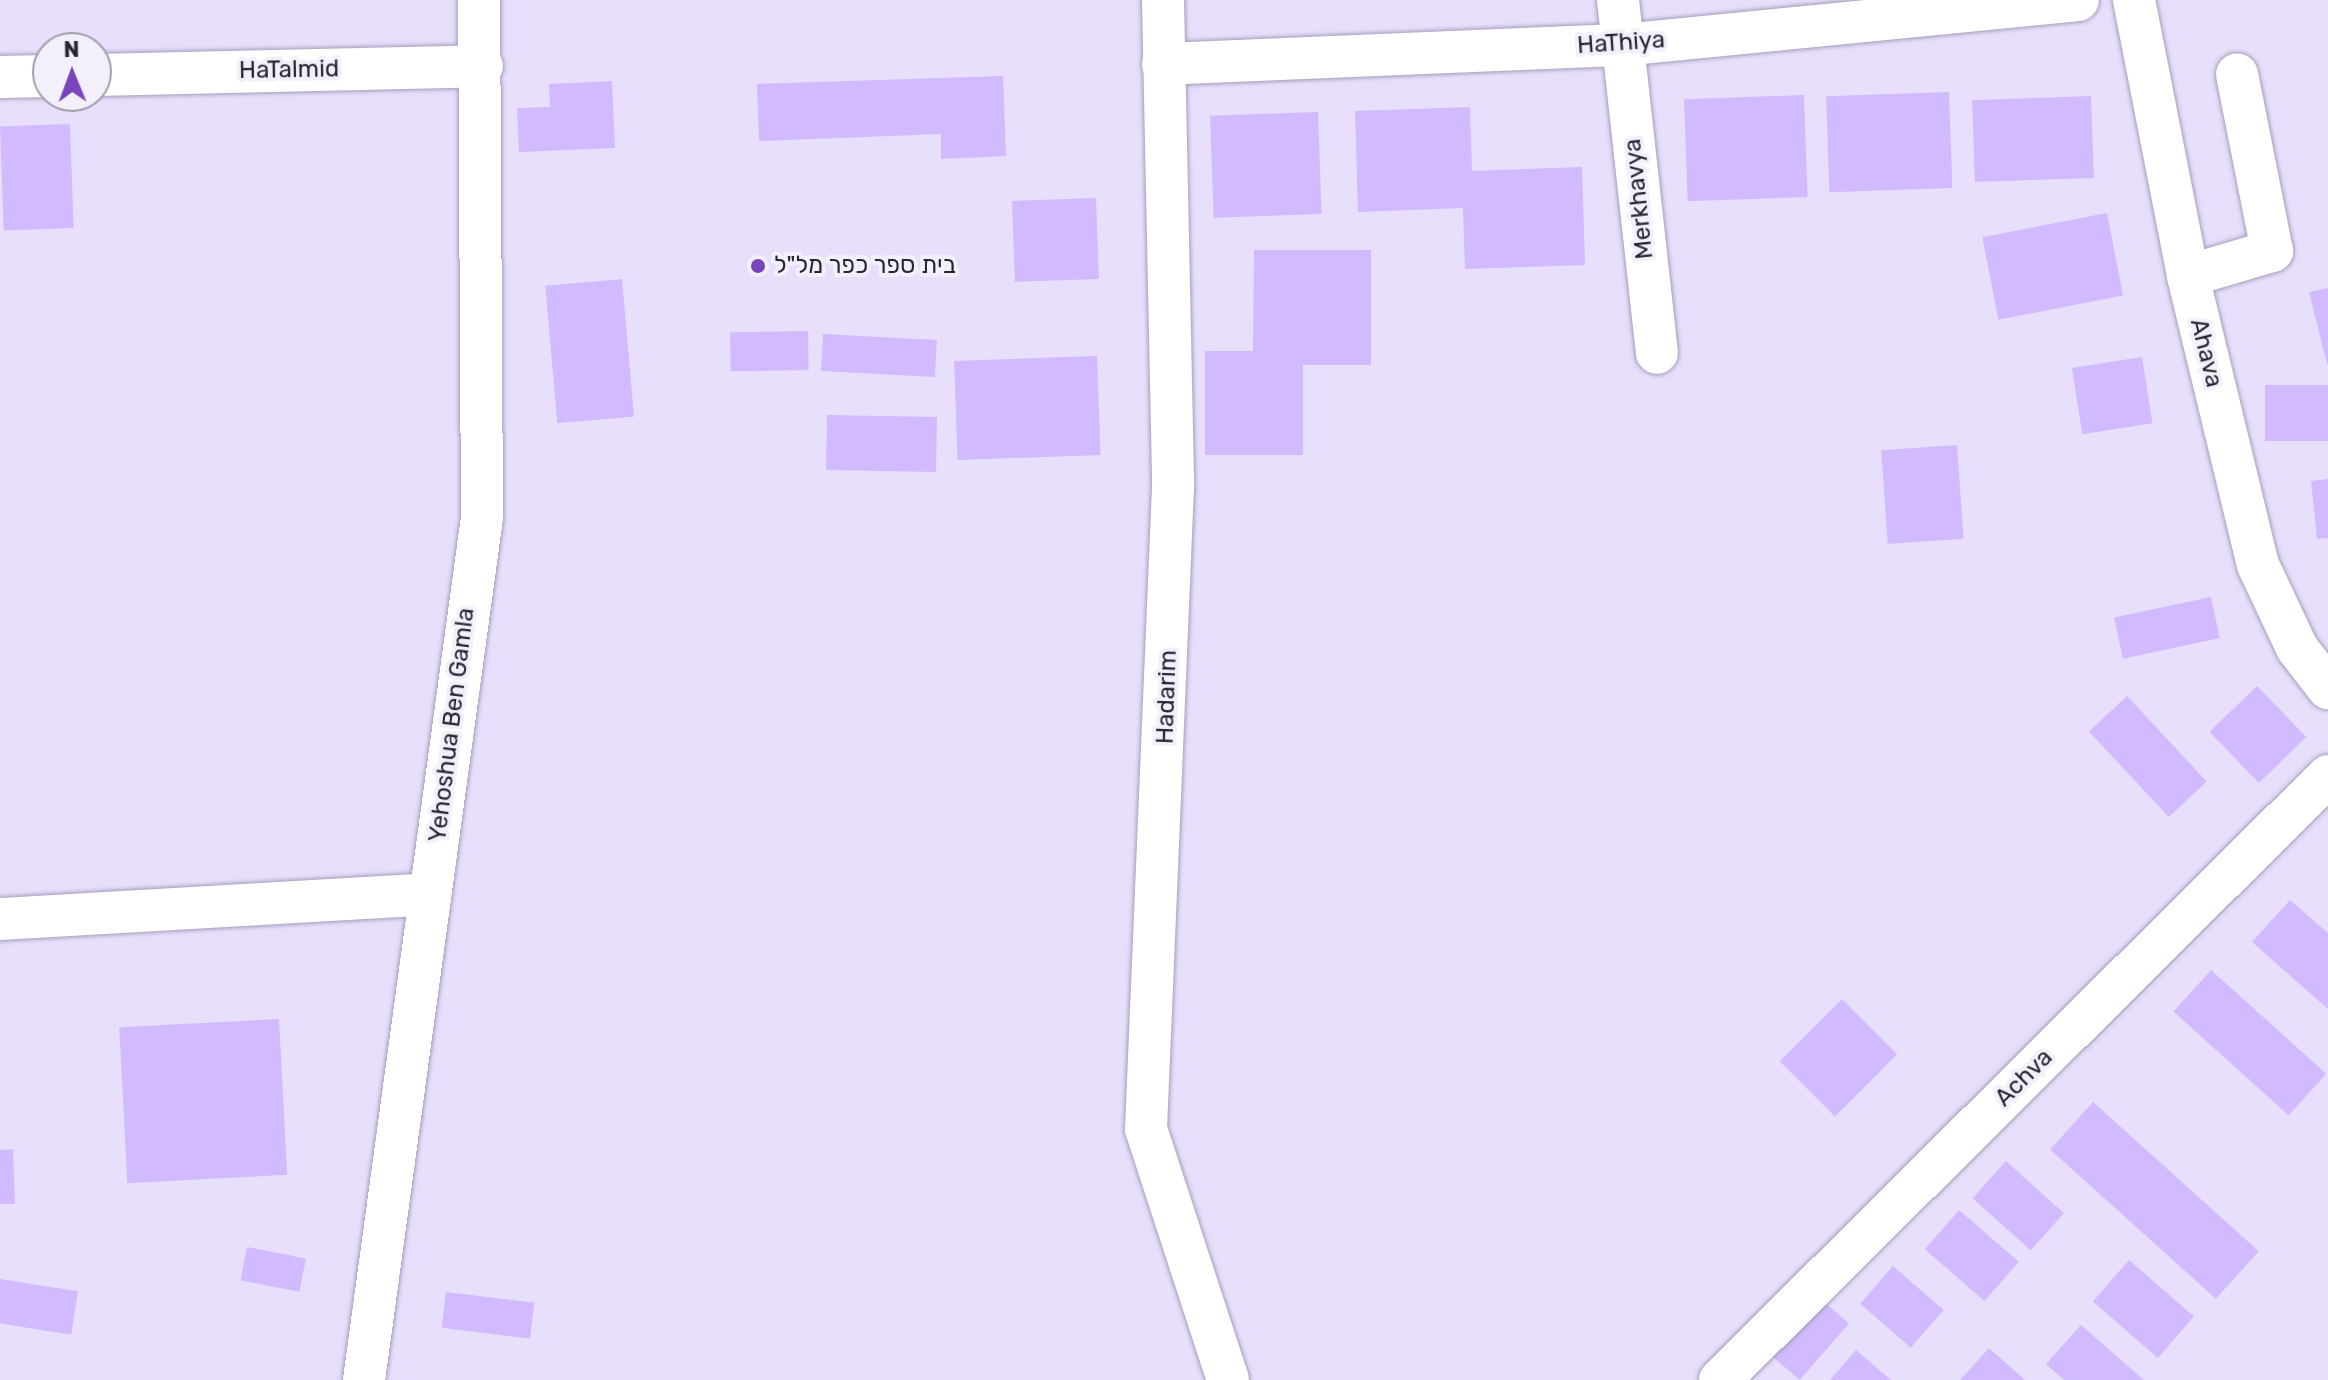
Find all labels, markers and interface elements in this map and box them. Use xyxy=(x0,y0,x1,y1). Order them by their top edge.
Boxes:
street label: HaThiya xyxy=(1576,26,1666,60)
north arrow xyxy=(32,32,112,112)
text: N xyxy=(63,36,80,63)
street label: HaTalmid xyxy=(239,55,339,85)
street label: Merkhavya xyxy=(1618,137,1660,261)
place label: בית ספר כפר מל"ל xyxy=(774,252,957,280)
marker: בית ספר כפר מל"ל xyxy=(749,257,767,275)
street label: Ahava xyxy=(2184,316,2228,390)
street label: Yehoshua Ben Gamla xyxy=(423,606,481,844)
street label: Hadarim xyxy=(1151,649,1183,745)
street label: Achva xyxy=(1989,1043,2059,1113)

